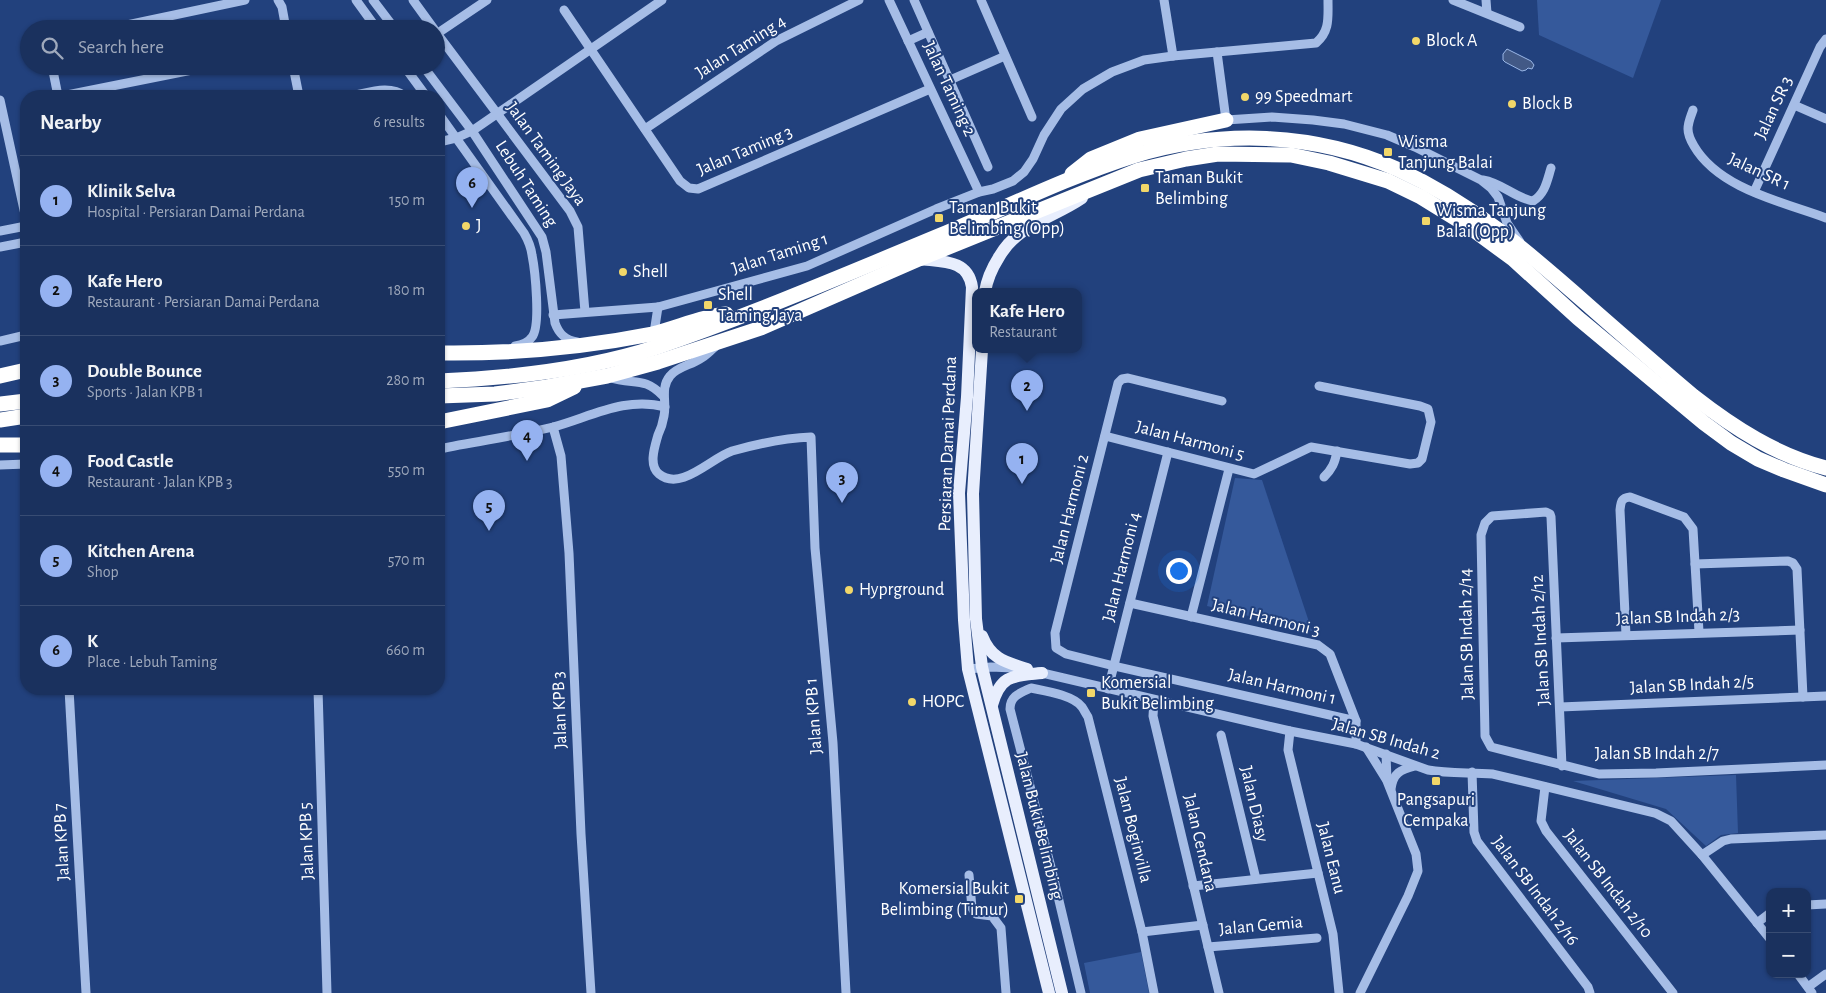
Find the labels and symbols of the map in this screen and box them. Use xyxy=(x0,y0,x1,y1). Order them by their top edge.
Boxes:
street label: Jalan Taming 4 xyxy=(693,12,790,82)
place label: Block A xyxy=(1426,32,1478,50)
marker: Block A xyxy=(1410,35,1422,47)
street label: Jalan Taming 2 xyxy=(919,39,979,139)
street label: Jalan SR 3 xyxy=(1752,74,1796,142)
place label: 99 Speedmart xyxy=(1255,88,1353,106)
marker: 99 Speedmart xyxy=(1239,91,1251,103)
place label: Block B xyxy=(1522,95,1573,113)
marker: Block B xyxy=(1506,98,1518,110)
street label: Jalan Taming Jaya xyxy=(503,99,589,209)
street label: Jalan Taming 3 xyxy=(695,123,795,179)
place label: Wisma Tanjung Balai xyxy=(1398,133,1493,172)
street label: Lebuh Taming xyxy=(492,138,561,231)
marker: Wisma Tanjung Balai xyxy=(1382,146,1394,158)
street label: Jalan SR 1 xyxy=(1725,150,1793,194)
pin: 6 xyxy=(456,167,488,208)
place label: Taman Bukit Belimbing xyxy=(1155,169,1243,208)
marker: Taman Bukit Belimbing xyxy=(1139,182,1151,194)
place label: Taman Bukit Belimbing (Opp) xyxy=(949,199,1065,238)
place label: Wisma Tanjung Balai (Opp) xyxy=(1436,202,1546,241)
marker: Taman Bukit Belimbing (Opp) xyxy=(933,212,945,224)
marker: Wisma Tanjung Balai (Opp) xyxy=(1420,215,1432,227)
place label: J xyxy=(476,217,482,235)
marker: J xyxy=(460,220,472,232)
street label: Jalan Taming 1 xyxy=(730,230,830,278)
place label: Shell xyxy=(633,263,668,281)
marker: Shell xyxy=(617,266,629,278)
place label: Shell Taming Jaya xyxy=(718,286,803,325)
marker: Shell Taming Jaya xyxy=(702,299,714,311)
street label: Persiaran Damai Perdana xyxy=(936,356,960,532)
pin: 2 xyxy=(1011,370,1043,411)
street label: Jalan Harmoni 5 xyxy=(1134,418,1246,464)
pin: 4 xyxy=(511,420,543,461)
pin: 1 xyxy=(1006,443,1038,484)
street label: Jalan Harmoni 2 xyxy=(1048,452,1092,566)
pin: 3 xyxy=(826,462,858,503)
pin: 5 xyxy=(473,490,505,531)
street label: Jalan Harmoni 4 xyxy=(1100,510,1144,624)
your location xyxy=(1166,558,1192,584)
street label: Jalan SB Indah 2/14 xyxy=(1457,568,1477,700)
street label: Jalan SB Indah 2/12 xyxy=(1529,574,1553,706)
place label: Hyprground xyxy=(859,581,944,599)
marker: Hyprground xyxy=(843,584,855,596)
street label: Jalan Harmoni 3 xyxy=(1210,596,1322,640)
street label: Jalan SB Indah 2/3 xyxy=(1616,606,1740,628)
street label: Jalan Harmoni 1 xyxy=(1226,666,1338,708)
street label: Jalan KPB 3 xyxy=(550,671,570,749)
street label: Jalan SB Indah 2/5 xyxy=(1629,673,1755,697)
place label: Komersial Bukit Belimbing xyxy=(1101,674,1214,713)
street label: Jalan KPB 1 xyxy=(802,677,826,755)
marker: Komersial Bukit Belimbing xyxy=(1085,687,1097,699)
place label: HOPC xyxy=(922,693,964,711)
marker: HOPC xyxy=(906,696,918,708)
street label: Jalan SB Indah 2 xyxy=(1330,715,1442,763)
street label: Jalan SB Indah 2/7 xyxy=(1595,745,1719,763)
street label: Jalan Bukit Belimbing xyxy=(1012,750,1066,902)
street label: Jalan Diasy xyxy=(1237,764,1272,844)
street label: Jalan Boginvilla xyxy=(1111,775,1155,885)
marker: Pangsapuri Cempaka xyxy=(1430,775,1442,787)
place label: Pangsapuri Cempaka xyxy=(1397,791,1475,830)
street label: Jalan Cendana xyxy=(1180,792,1220,894)
street label: Jalan KPB 5 xyxy=(297,802,317,880)
street label: Jalan KPB 7 xyxy=(51,803,73,881)
street label: Jalan Eanu xyxy=(1313,820,1349,896)
street label: Jalan SB Indah 2/10 xyxy=(1560,826,1656,942)
street label: Jalan SB Indah 2/16 xyxy=(1488,833,1582,949)
place label: Komersial Bukit Belimbing (Timur) xyxy=(880,880,1009,919)
marker: Komersial Bukit Belimbing (Timur) xyxy=(1013,893,1025,905)
street label: Jalan Gemia xyxy=(1218,913,1304,939)

